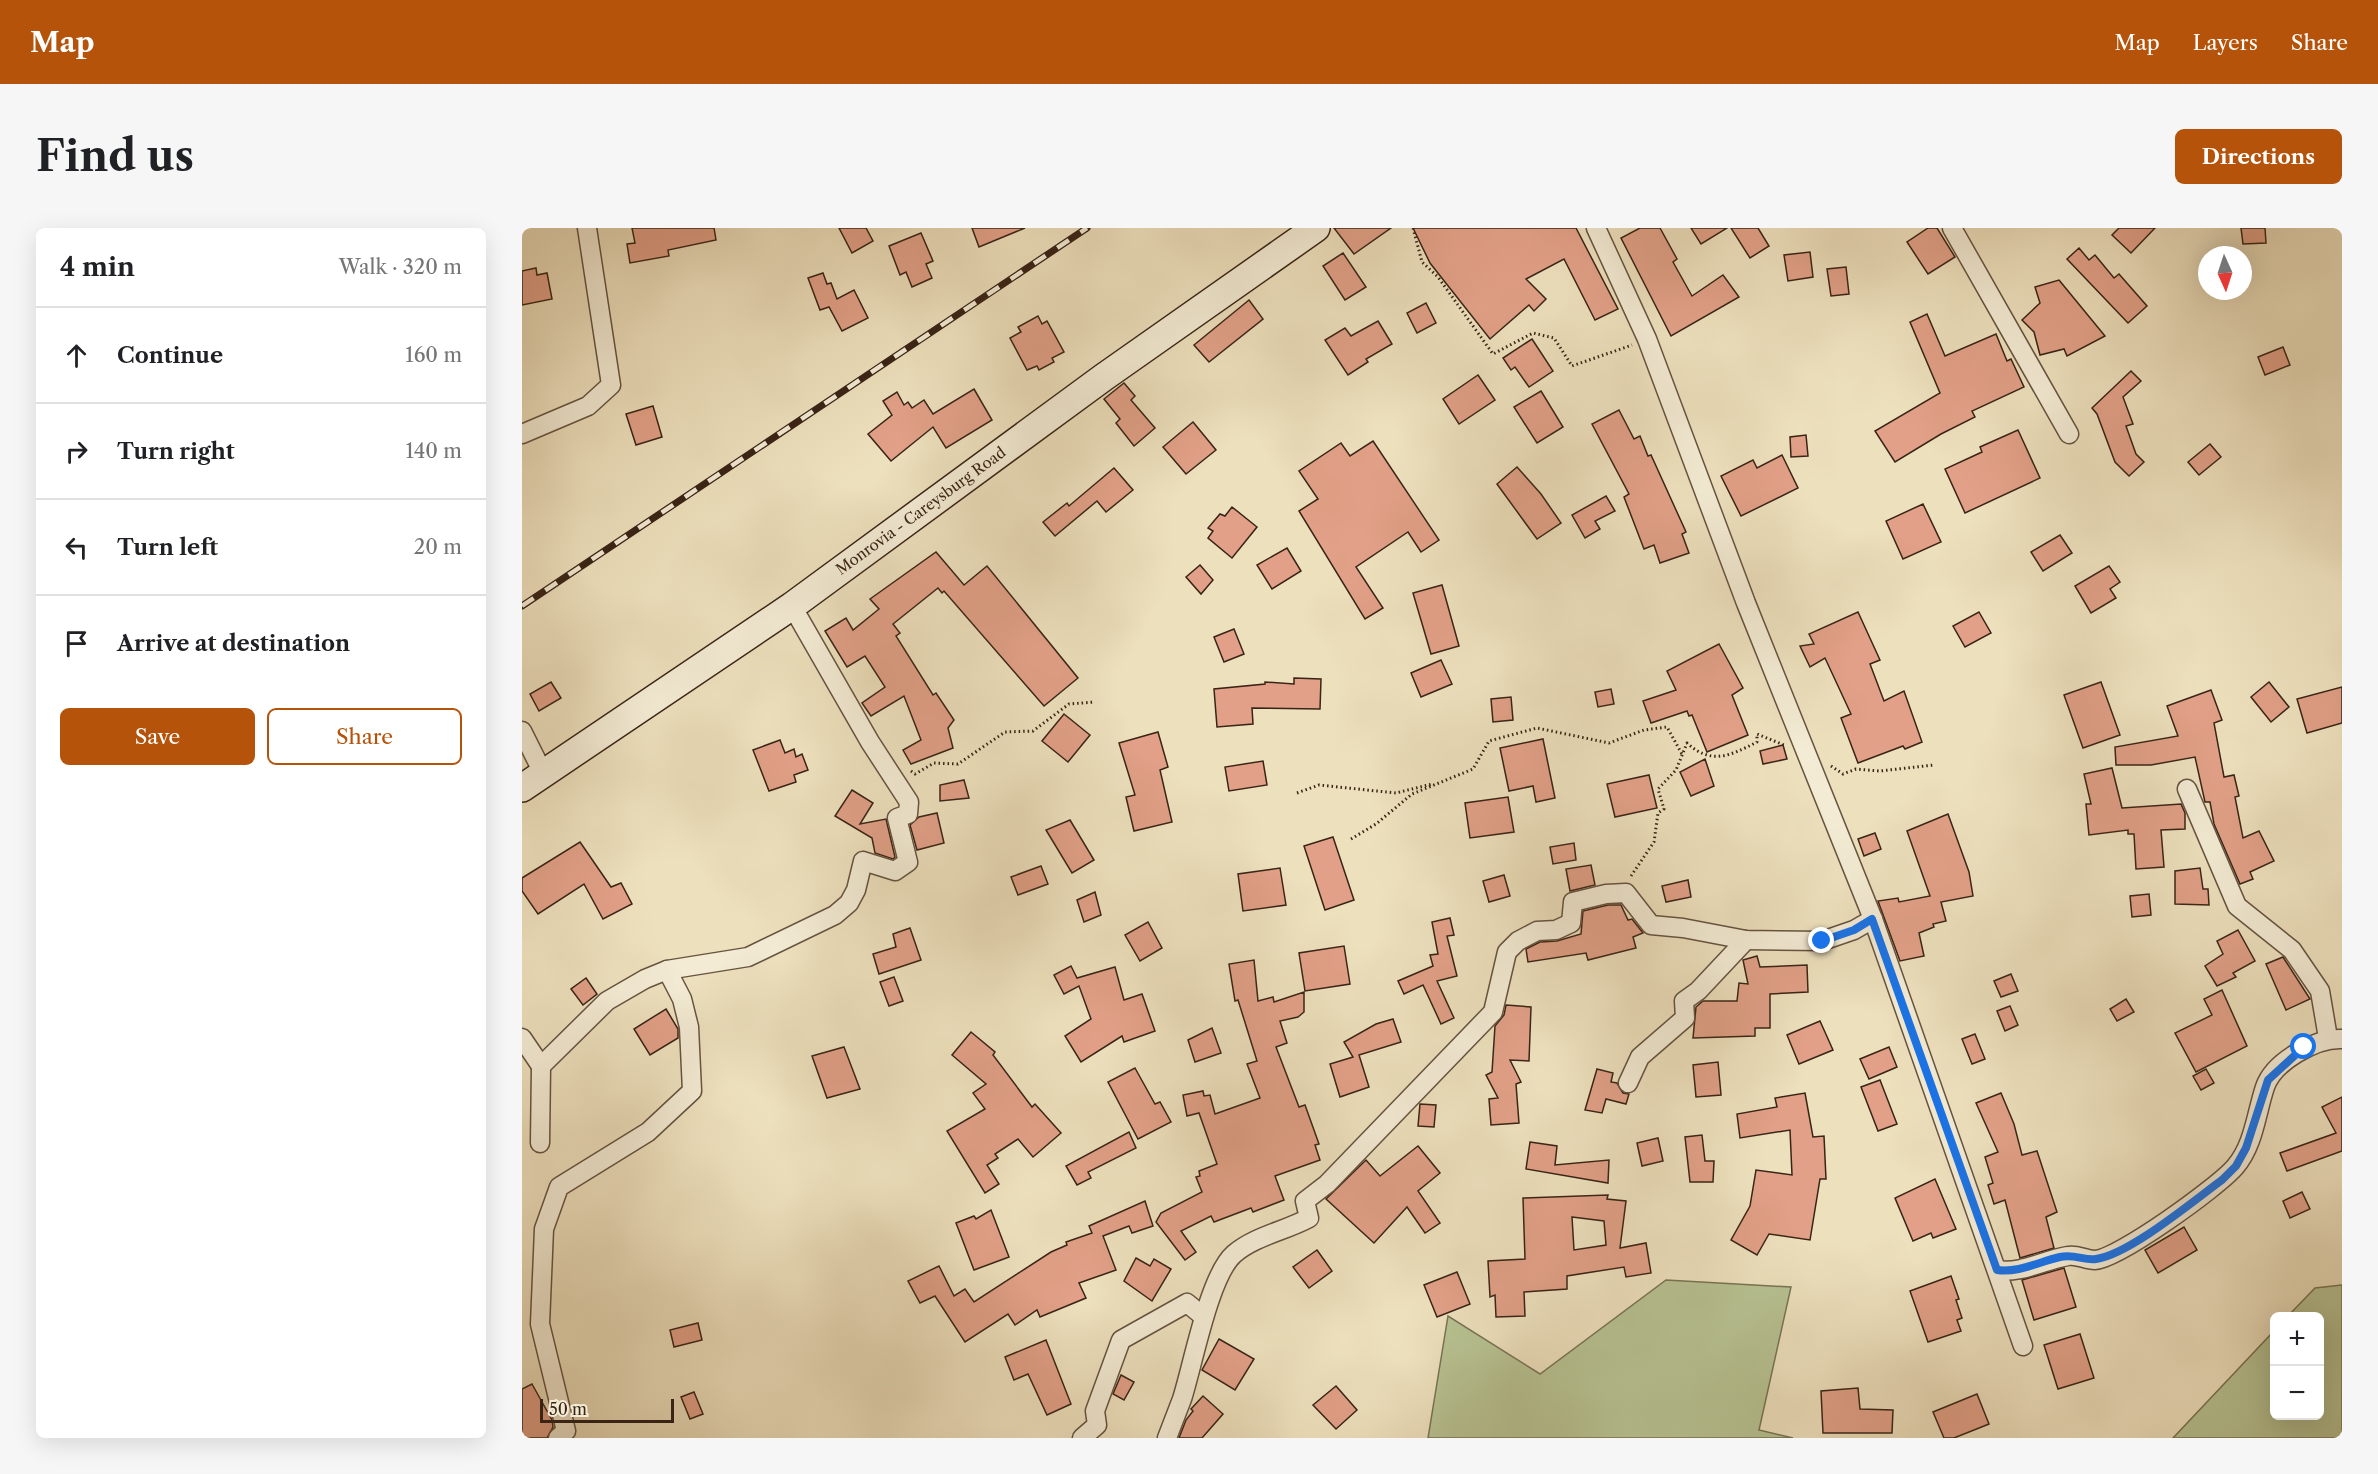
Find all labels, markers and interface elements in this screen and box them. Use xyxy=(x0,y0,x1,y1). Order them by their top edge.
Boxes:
text: Map xyxy=(30,25,94,59)
text: Map xyxy=(2115,30,2160,55)
text: Layers xyxy=(2193,30,2258,55)
text: Share xyxy=(2291,30,2348,55)
button: Directions xyxy=(2175,129,2342,184)
text: Find us xyxy=(36,130,194,182)
north arrow xyxy=(2198,246,2252,300)
text: 4 min xyxy=(60,251,135,283)
text: Walk · 320 m xyxy=(339,255,462,279)
icon: ahead xyxy=(60,339,93,372)
text: Continue xyxy=(117,342,223,369)
text: 160 m xyxy=(405,343,462,367)
icon: right xyxy=(60,435,93,468)
text: Turn right xyxy=(117,438,235,465)
text: 140 m xyxy=(405,439,462,463)
street label: Monrovia - Careysburg Road xyxy=(832,443,1009,579)
icon: left xyxy=(60,531,93,564)
text: Turn left xyxy=(117,534,218,561)
text: 20 m xyxy=(414,535,462,559)
icon: arrive xyxy=(60,627,93,660)
text: Arrive at destination xyxy=(117,630,350,657)
button: Save xyxy=(60,708,255,765)
button: Share xyxy=(267,708,462,765)
route end xyxy=(1808,927,1834,953)
route start xyxy=(2290,1033,2316,1059)
map controls xyxy=(2270,1312,2324,1420)
button: + xyxy=(2270,1312,2324,1366)
button: − xyxy=(2270,1366,2324,1420)
scale bar xyxy=(540,1396,674,1424)
text: 50 m xyxy=(549,1399,587,1419)

